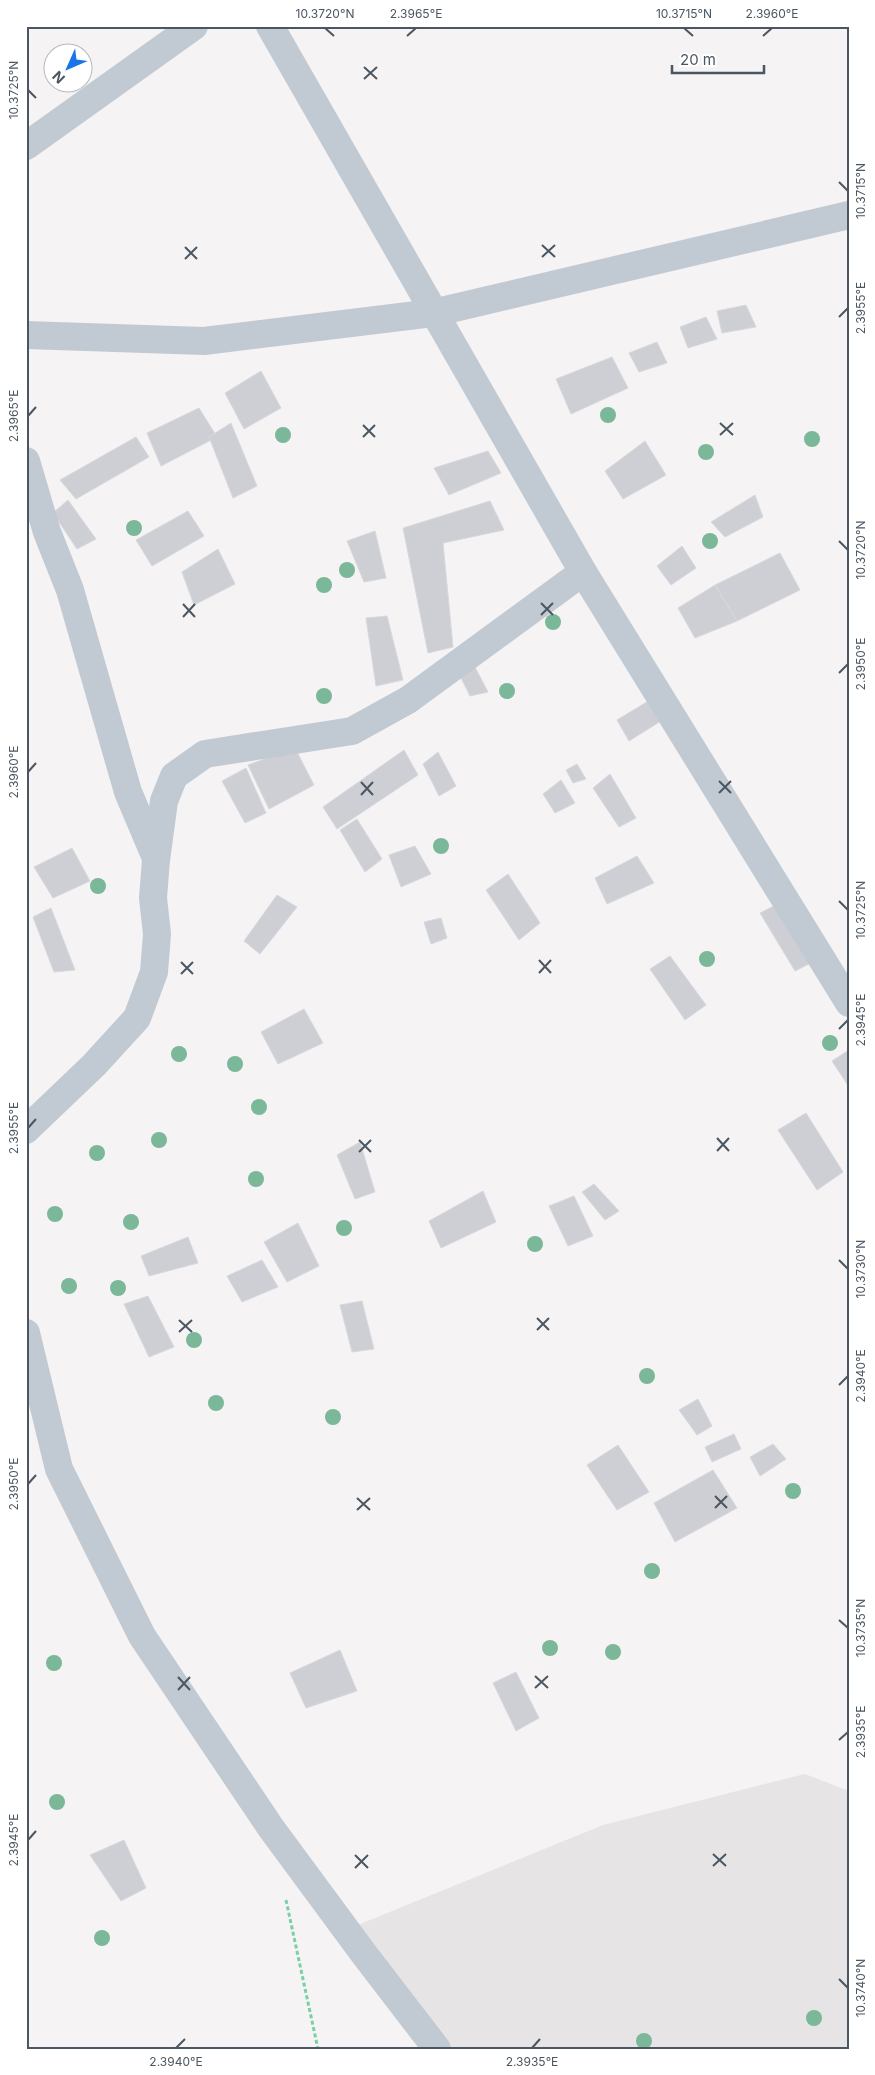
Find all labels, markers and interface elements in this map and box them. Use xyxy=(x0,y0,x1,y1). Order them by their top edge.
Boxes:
text: 10.3720°N xyxy=(296,6,354,21)
text: 2.3965°E xyxy=(390,6,442,21)
text: 10.3715°N xyxy=(656,6,712,21)
text: 2.3960°E xyxy=(746,6,799,21)
north arrow xyxy=(42,42,92,92)
scale bar xyxy=(672,42,765,74)
text: 20 m xyxy=(680,50,716,69)
text: 10.3725°N xyxy=(6,61,21,119)
text: N xyxy=(49,68,68,87)
text: 10.3715°N xyxy=(853,163,868,219)
text: 2.3955°E xyxy=(853,282,868,334)
text: 2.3965°E xyxy=(6,390,21,442)
text: 10.3720°N xyxy=(853,521,868,579)
text: 2.3950°E xyxy=(853,638,868,690)
text: 2.3960°E xyxy=(6,746,21,799)
text: 10.3725°N xyxy=(853,881,868,939)
text: 2.3945°E xyxy=(853,993,868,1047)
text: 2.3955°E xyxy=(6,1102,21,1154)
text: 10.3730°N xyxy=(853,1240,868,1298)
text: 2.3940°E xyxy=(853,1349,868,1403)
text: 2.3950°E xyxy=(6,1458,21,1510)
text: 10.3735°N xyxy=(853,1599,868,1657)
text: 2.3935°E xyxy=(853,1706,868,1758)
text: 2.3945°E xyxy=(6,1813,21,1867)
text: 10.3740°N xyxy=(853,1959,868,2017)
text: 2.3940°E xyxy=(149,2054,203,2069)
text: 2.3935°E xyxy=(506,2054,558,2069)

